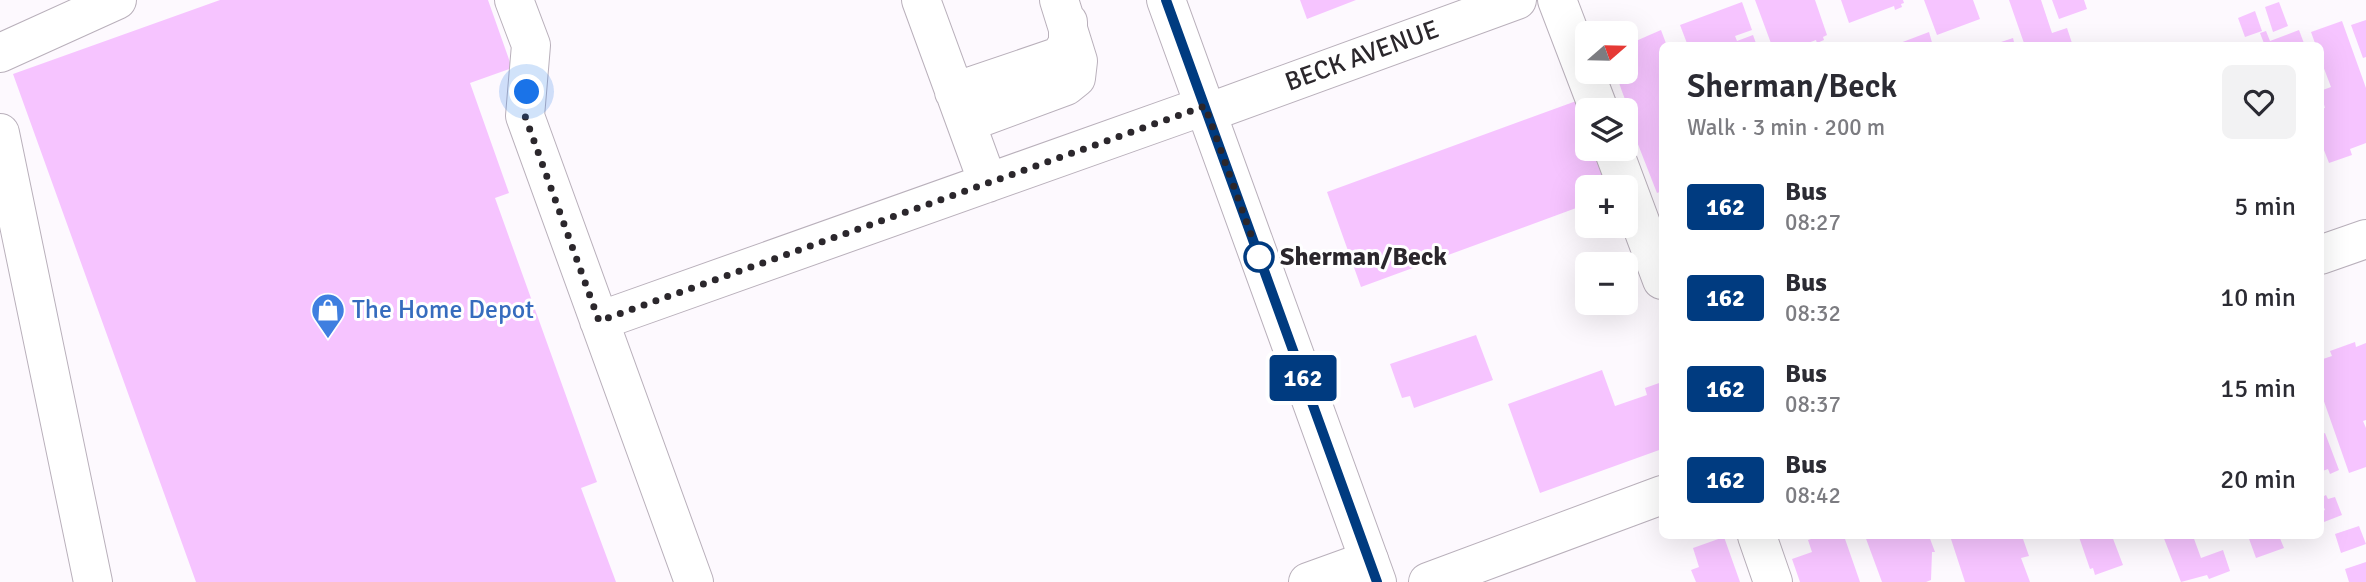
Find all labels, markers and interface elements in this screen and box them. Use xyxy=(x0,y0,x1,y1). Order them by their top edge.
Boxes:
street label: BECK AVENUE xyxy=(1281,13,1443,99)
north arrow xyxy=(1575,21,1638,84)
map controls xyxy=(1575,21,1638,315)
button: heart xyxy=(2222,65,2296,139)
text: Sherman/Beck xyxy=(1687,66,1897,107)
your location xyxy=(509,74,544,109)
button: layers xyxy=(1575,98,1638,161)
text: Walk · 3 min · 200 m xyxy=(1687,113,1885,142)
button: + xyxy=(1575,175,1638,238)
text: Bus xyxy=(1785,176,1827,208)
text: 5 min xyxy=(2234,191,2296,223)
text: 162 xyxy=(1706,192,1745,222)
text: 08:27 xyxy=(1785,208,1841,237)
place label: Sherman/Beck xyxy=(1280,241,1447,273)
marker: Sherman/Beck xyxy=(1244,242,1274,272)
button: − xyxy=(1575,252,1638,315)
text: Bus xyxy=(1785,267,1827,299)
text: 10 min xyxy=(2220,282,2296,314)
text: 162 xyxy=(1706,283,1745,313)
shop icon: The Home Depot xyxy=(309,291,347,340)
place label: The Home Depot xyxy=(352,294,534,326)
text: 08:32 xyxy=(1785,299,1841,328)
line badge: 162 xyxy=(1263,355,1343,401)
text: Bus xyxy=(1785,358,1827,390)
text: 162 xyxy=(1284,363,1322,393)
text: 15 min xyxy=(2220,373,2296,405)
text: 162 xyxy=(1706,374,1745,404)
text: 08:37 xyxy=(1785,390,1841,419)
text: Bus xyxy=(1785,449,1827,481)
text: 20 min xyxy=(2220,464,2296,496)
text: 162 xyxy=(1706,465,1745,495)
text: 08:42 xyxy=(1785,481,1841,510)

